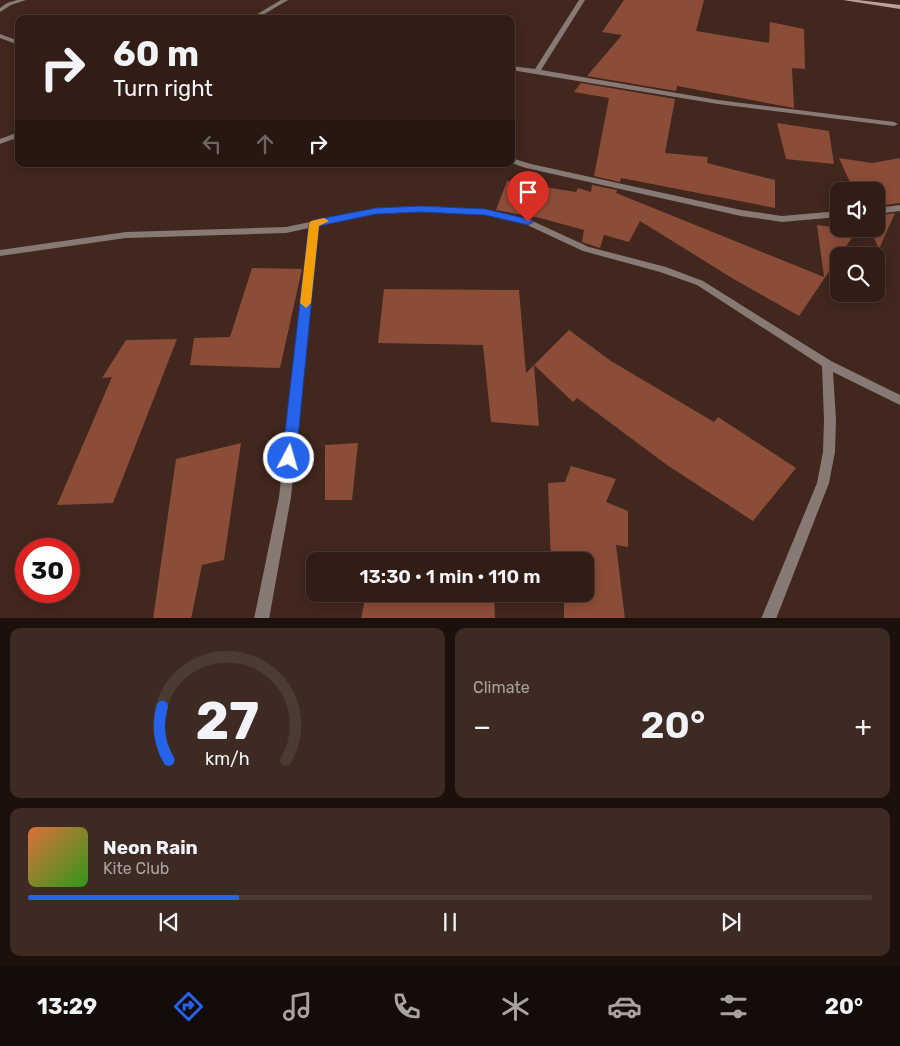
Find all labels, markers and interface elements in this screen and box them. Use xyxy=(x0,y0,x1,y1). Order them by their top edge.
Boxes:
text: 60 m xyxy=(113,33,199,75)
icon: right xyxy=(30,35,95,100)
text: Turn right xyxy=(113,75,213,102)
icon: left xyxy=(198,130,226,158)
icon: ahead xyxy=(251,130,279,158)
icon: right xyxy=(304,130,332,158)
pin xyxy=(507,171,549,222)
icon: arrive xyxy=(514,178,542,206)
map controls xyxy=(830,182,885,302)
button: sound xyxy=(830,182,885,237)
button: search xyxy=(830,247,885,302)
position arrow xyxy=(262,431,314,483)
speed limit sign: 30 xyxy=(15,538,80,603)
text: 13:30 · 1 min · 110 m xyxy=(359,565,541,588)
text: Climate xyxy=(473,678,530,697)
text: 27 xyxy=(196,690,259,752)
text: 20° xyxy=(640,702,705,748)
text: − xyxy=(473,710,491,743)
text: + xyxy=(855,710,872,743)
text: km/h xyxy=(205,748,250,769)
text: Neon Rain xyxy=(103,836,198,859)
text: Kite Club xyxy=(103,859,169,878)
icon: previous xyxy=(155,908,183,936)
icon: pause xyxy=(436,908,464,936)
icon: next xyxy=(717,908,745,936)
icon: directions xyxy=(171,989,206,1024)
icon: music xyxy=(280,989,315,1024)
icon: phone xyxy=(389,989,424,1024)
icon: climate xyxy=(498,989,533,1024)
icon: car xyxy=(607,989,642,1024)
icon: filters xyxy=(716,989,751,1024)
text: 13:29 xyxy=(37,993,97,1020)
text: 20° xyxy=(825,993,863,1020)

